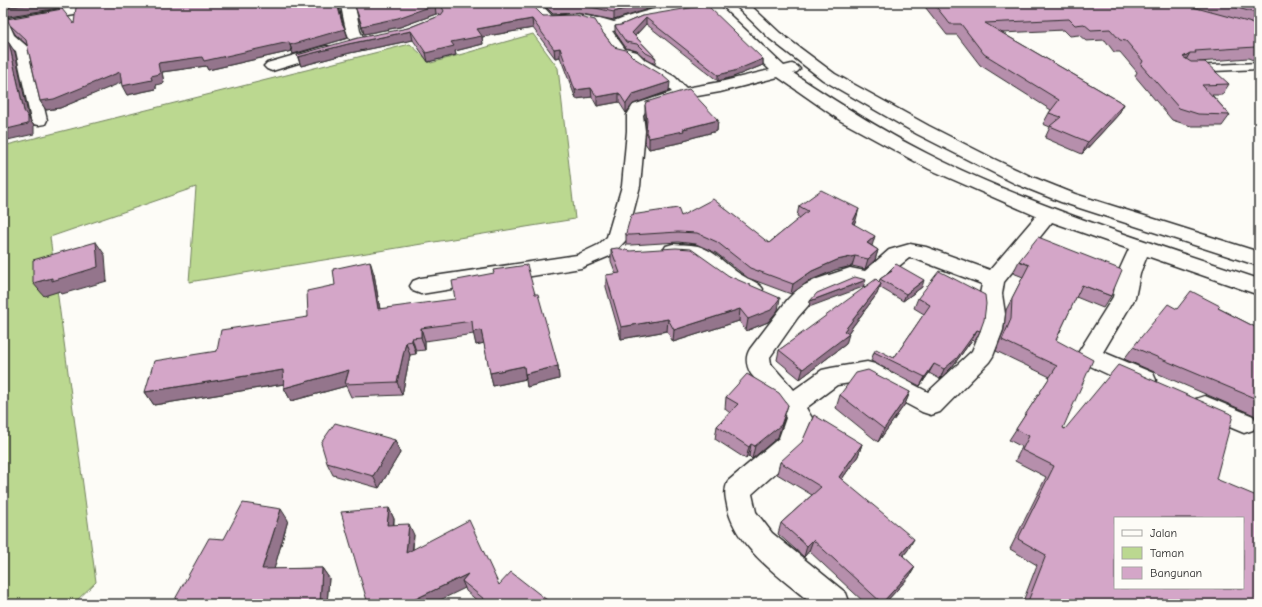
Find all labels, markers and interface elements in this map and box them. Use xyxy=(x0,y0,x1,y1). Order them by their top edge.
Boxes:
legend xyxy=(1114,517,1244,589)
text: Jalan xyxy=(1150,526,1177,540)
text: Taman xyxy=(1150,546,1184,560)
text: Bangunan xyxy=(1150,566,1202,580)

